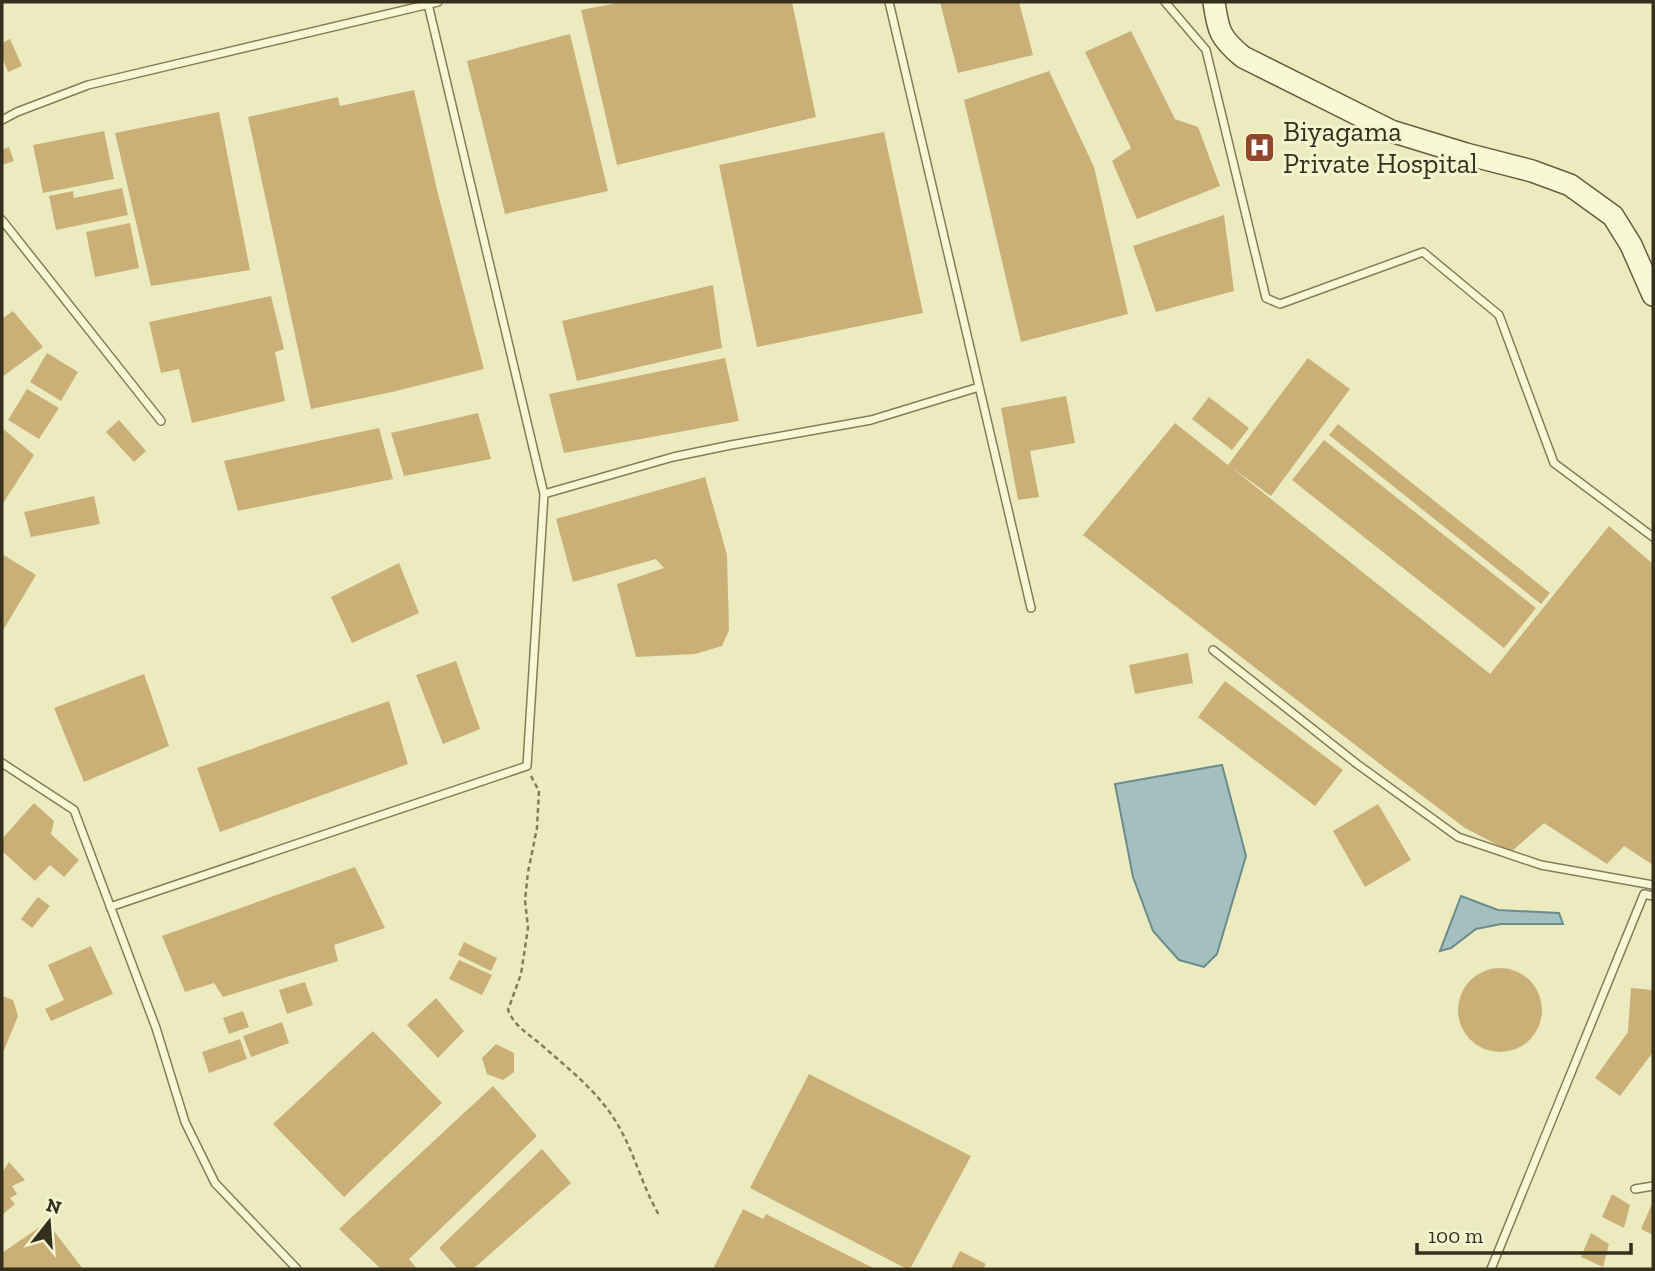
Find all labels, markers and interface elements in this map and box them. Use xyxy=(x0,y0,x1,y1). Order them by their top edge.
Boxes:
place label: Biyagama Private Hospital xyxy=(1283,115,1478,180)
hospital icon: Biyagama Private Hospital xyxy=(1243,130,1277,164)
north arrow xyxy=(14,1187,84,1257)
text: N xyxy=(44,1193,64,1219)
scale bar xyxy=(1417,1212,1630,1256)
text: 100 m xyxy=(1428,1223,1483,1248)

